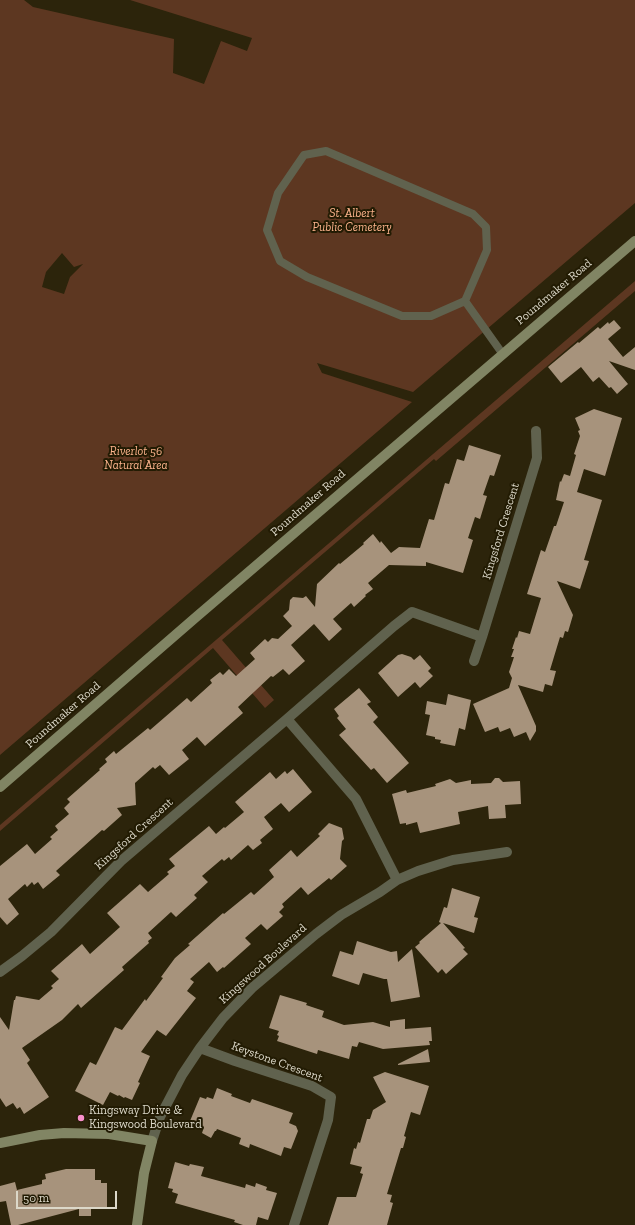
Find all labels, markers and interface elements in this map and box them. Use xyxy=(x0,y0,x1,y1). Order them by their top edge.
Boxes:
park label: St. Albert Public Cemetery xyxy=(312,207,392,235)
street label: Poundmaker Road xyxy=(513,256,595,328)
park label: Riverlot 56 Natural Area xyxy=(104,445,168,473)
street label: Poundmaker Road xyxy=(268,467,348,539)
street label: Kingsford Crescent xyxy=(479,481,523,581)
street label: Poundmaker Road xyxy=(23,679,103,751)
street label: Kingsford Crescent xyxy=(92,795,176,873)
street label: Kingswood Boulevard xyxy=(216,921,310,1007)
street label: Keystone Crescent xyxy=(229,1039,325,1085)
place label: Kingsway Drive & Kingswood Boulevard xyxy=(89,1104,202,1132)
marker: Kingsway Drive & Kingswood Boulevard xyxy=(76,1113,86,1123)
scale bar xyxy=(18,1183,119,1209)
text: 50 m xyxy=(23,1191,49,1205)

